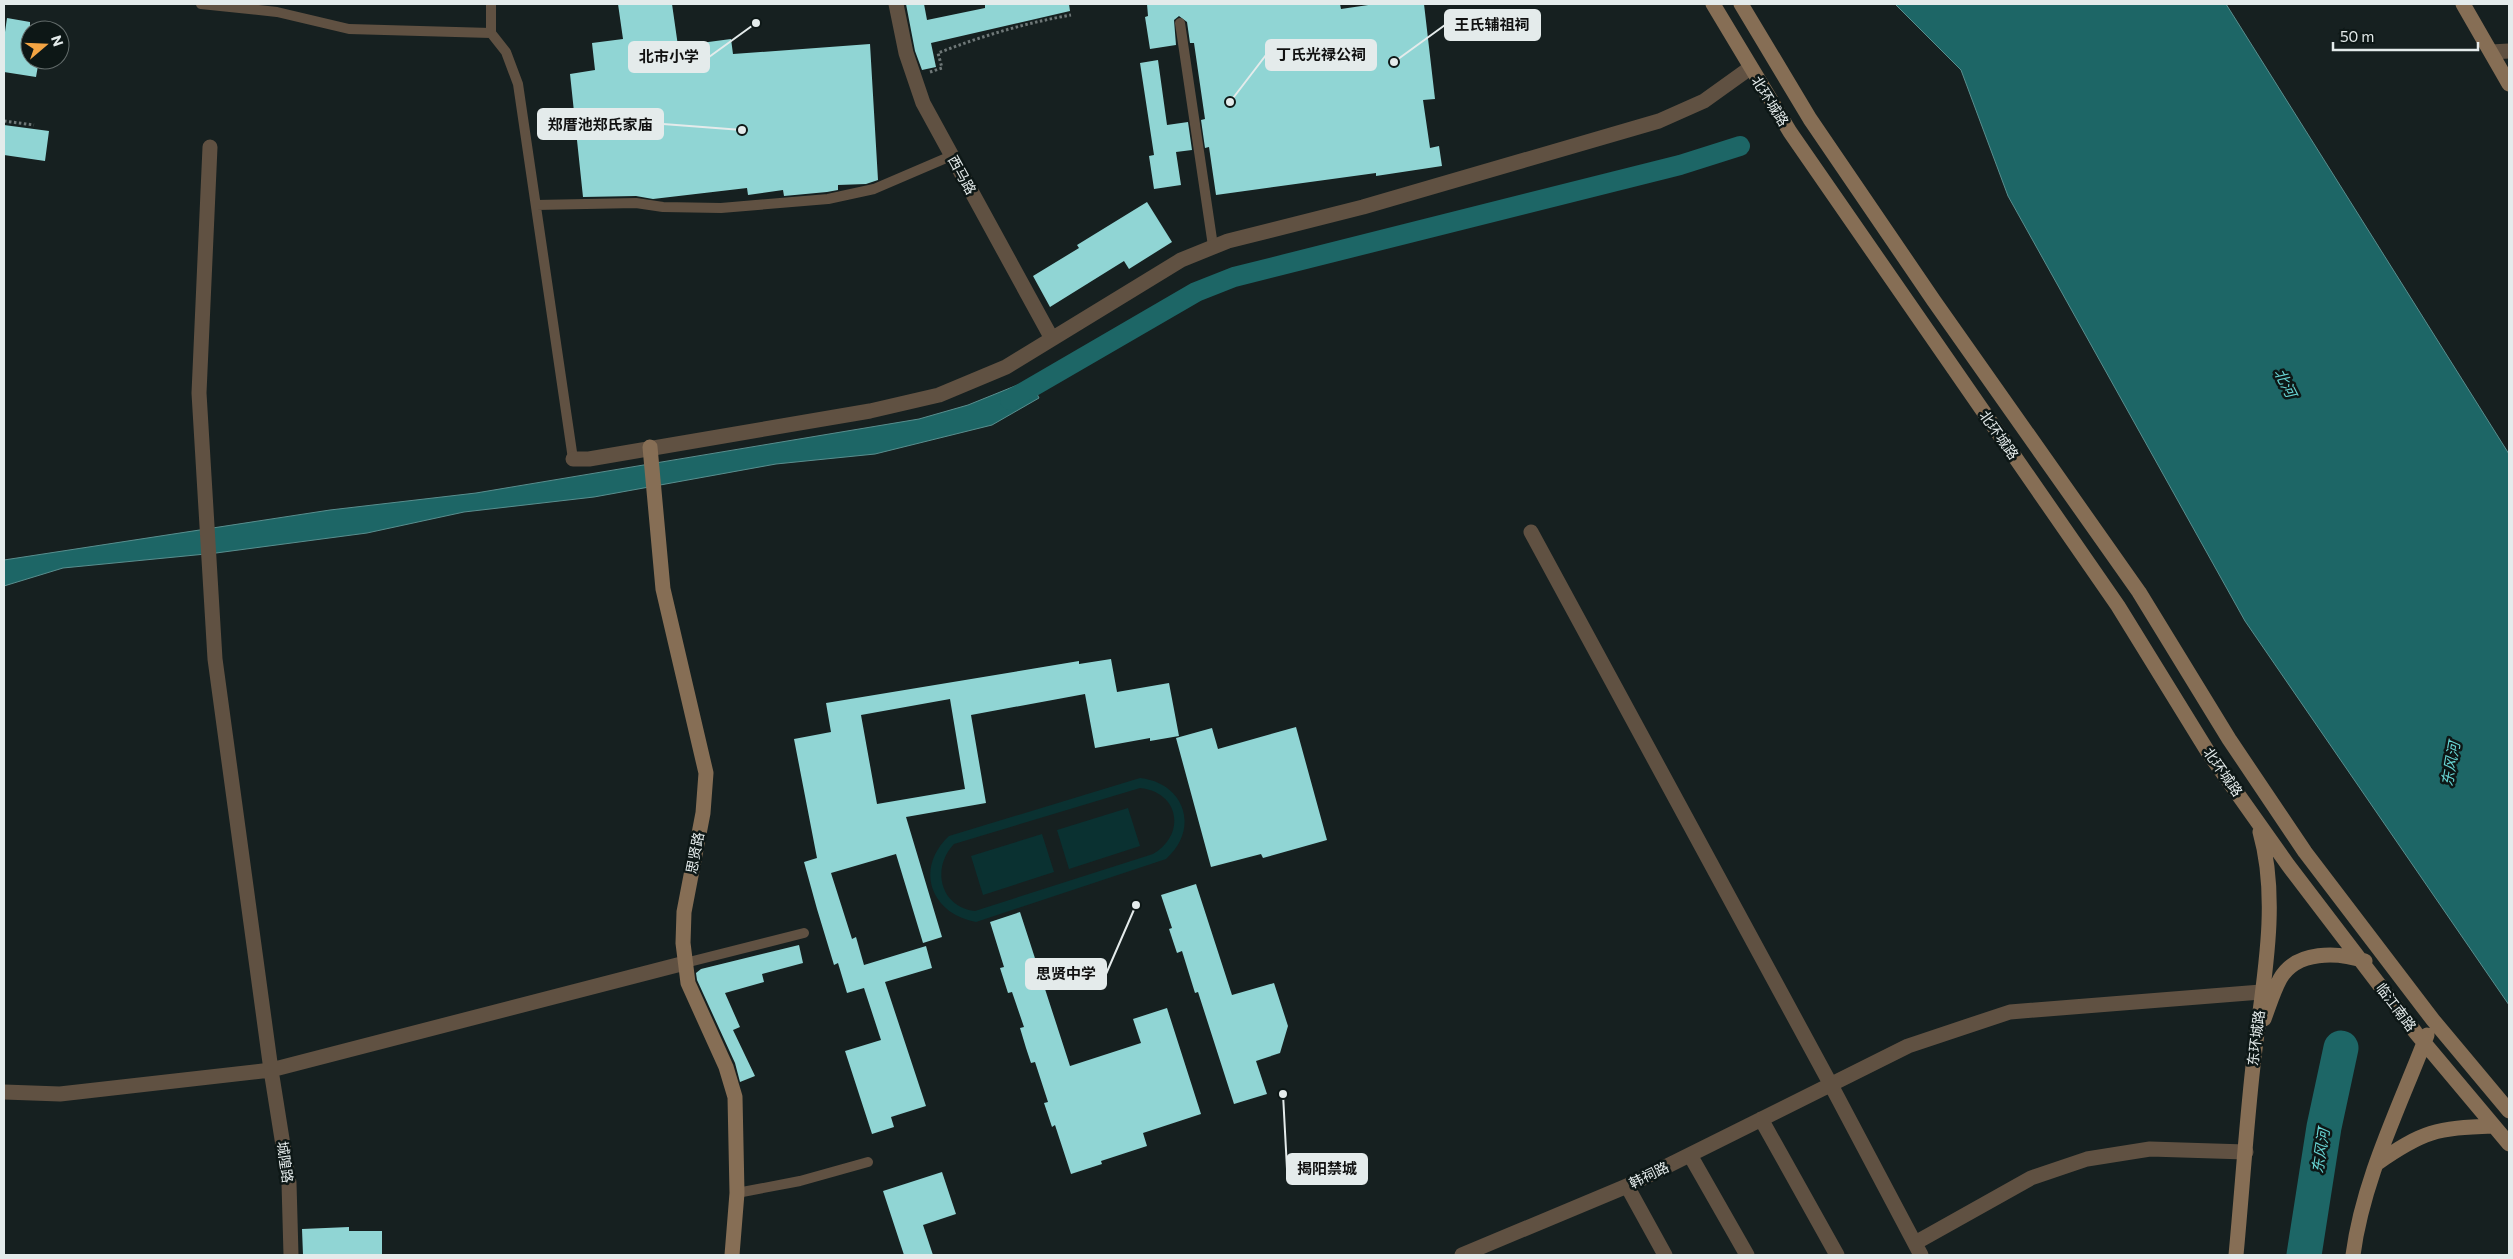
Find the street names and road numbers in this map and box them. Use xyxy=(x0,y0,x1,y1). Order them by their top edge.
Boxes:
street label: 北环城路 xyxy=(1748,72,1792,129)
street label: 西马路 xyxy=(945,152,980,197)
street label: 北环城路 xyxy=(1976,407,2022,463)
street label: 北环城路 xyxy=(2200,744,2246,800)
street label: 思贤路 xyxy=(682,831,707,875)
street label: 临江南路 xyxy=(2373,979,2420,1034)
street label: 东环城路 xyxy=(2244,1009,2267,1067)
street label: 城隍路 xyxy=(274,1140,297,1184)
street label: 韩祠路 xyxy=(1626,1158,1671,1191)

